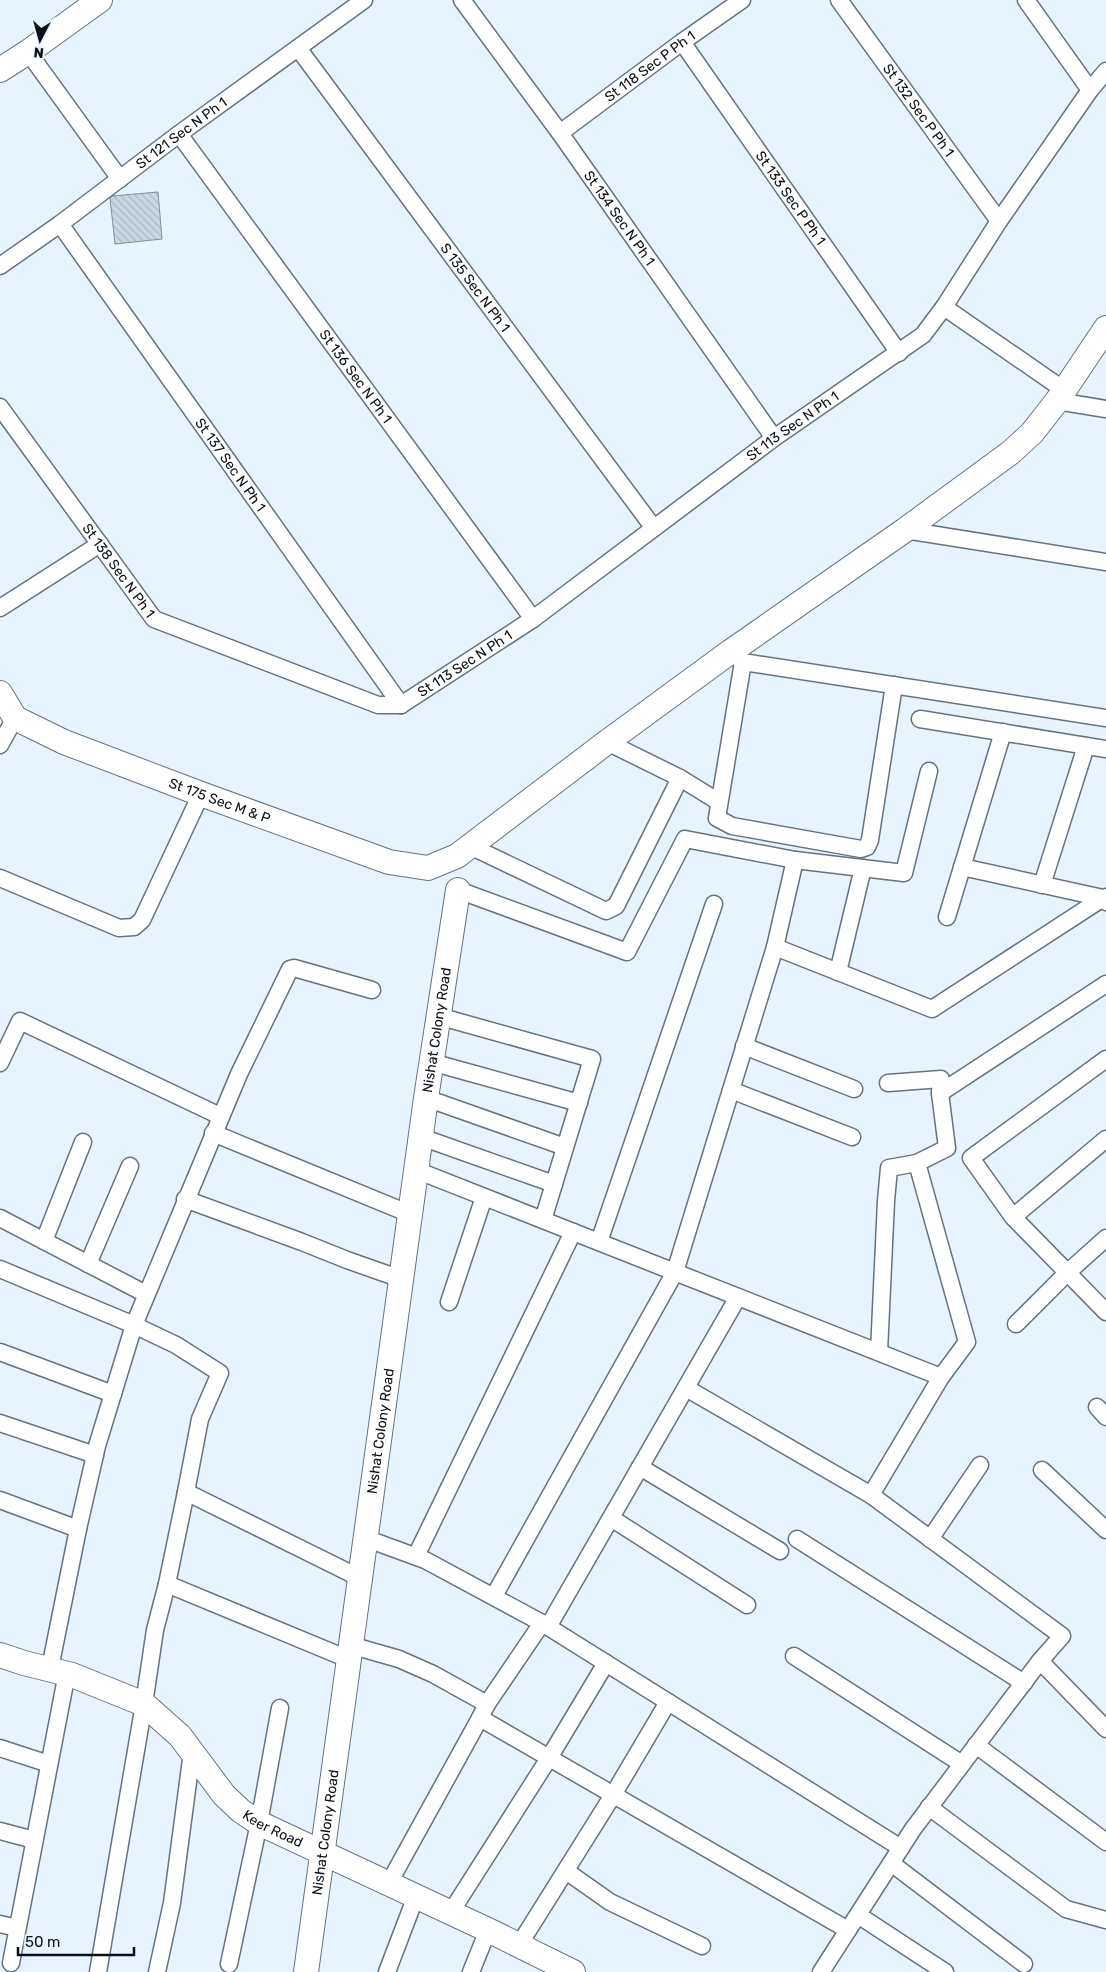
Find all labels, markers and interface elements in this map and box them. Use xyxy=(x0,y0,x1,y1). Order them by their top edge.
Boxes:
north arrow xyxy=(15,15,65,65)
street label: St 118 Sec P Ph 1 xyxy=(601,27,699,105)
text: N xyxy=(33,43,45,61)
street label: St 132 Sec P Ph 1 xyxy=(879,60,958,160)
street label: St 121 Sec N Ph 1 xyxy=(132,94,230,172)
street label: St 133 Sec P Ph 1 xyxy=(752,148,829,248)
street label: St 134 Sec N Ph 1 xyxy=(580,167,659,269)
street label: S 135 Sec N Ph 1 xyxy=(437,240,514,335)
street label: St 136 Sec N Ph 1 xyxy=(316,326,396,426)
street label: St 113 Sec N Ph 1 xyxy=(743,387,842,464)
street label: St 137 Sec N Ph 1 xyxy=(192,415,270,515)
street label: St 138 Sec N Ph 1 xyxy=(79,520,159,621)
street label: St 113 Sec N Ph 1 xyxy=(414,627,515,700)
street label: St 175 Sec M & P xyxy=(166,774,273,827)
street label: Nishat Colony Road xyxy=(418,966,454,1094)
street label: Nishat Colony Road xyxy=(363,1367,397,1495)
street label: Nishat Colony Road xyxy=(308,1768,342,1896)
street label: Keer Road xyxy=(239,1806,306,1851)
scale bar xyxy=(18,1924,134,1956)
text: 50 m xyxy=(25,1933,60,1951)

